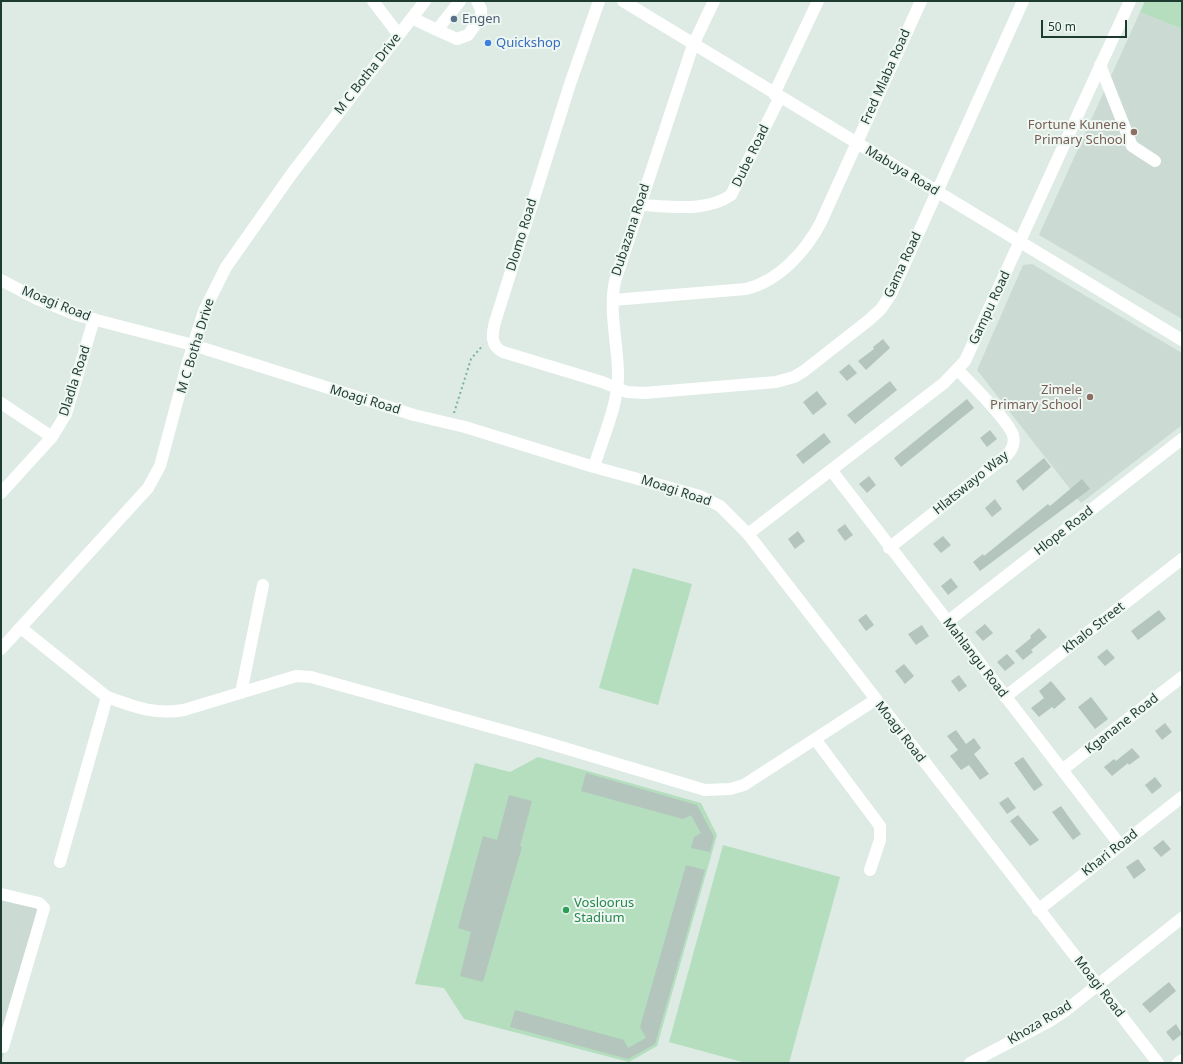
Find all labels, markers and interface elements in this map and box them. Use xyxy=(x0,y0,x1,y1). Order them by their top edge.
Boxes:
place label: Engen xyxy=(462,11,501,27)
scale bar xyxy=(1043,12,1129,38)
marker: Engen xyxy=(449,14,459,24)
text: 50 m xyxy=(1048,18,1076,35)
street label: Fred Mlaba Road xyxy=(858,27,914,127)
street label: M C Botha Drive xyxy=(331,30,405,118)
place label: Quickshop xyxy=(496,35,561,51)
marker: Quickshop xyxy=(483,38,493,48)
place label: Fortune Kunene Primary School xyxy=(1028,117,1126,148)
street label: Dube Road xyxy=(729,122,773,190)
marker: Fortune Kunene Primary School xyxy=(1129,127,1139,137)
street label: Mabuya Road xyxy=(862,143,942,199)
street label: Dubazana Road xyxy=(609,182,653,278)
street label: Dlomo Road xyxy=(504,197,540,273)
street label: Gama Road xyxy=(881,230,925,300)
street label: Gampu Road xyxy=(966,269,1014,347)
street label: Moagi Road xyxy=(19,283,93,325)
street label: M C Botha Drive xyxy=(174,297,218,395)
street label: Dladla Road xyxy=(56,344,94,418)
street label: Moagi Road xyxy=(328,382,402,418)
place label: Zimele Primary School xyxy=(990,382,1082,413)
marker: Zimele Primary School xyxy=(1085,392,1095,402)
street label: Hlatswayo Way xyxy=(930,448,1012,518)
street label: Moagi Road xyxy=(639,472,713,510)
street label: Hlope Road xyxy=(1031,503,1097,559)
street label: Khalo Street xyxy=(1060,599,1128,657)
street label: Mahlangu Road xyxy=(939,615,1011,701)
street label: Kganane Road xyxy=(1082,691,1162,757)
street label: Moagi Road xyxy=(871,698,929,766)
street label: Khari Road xyxy=(1079,826,1141,880)
place label: Vosloorus Stadium xyxy=(574,895,634,926)
marker: Vosloorus Stadium xyxy=(561,905,571,915)
street label: Moagi Road xyxy=(1070,953,1128,1021)
street label: Khoza Road xyxy=(1005,998,1075,1048)

